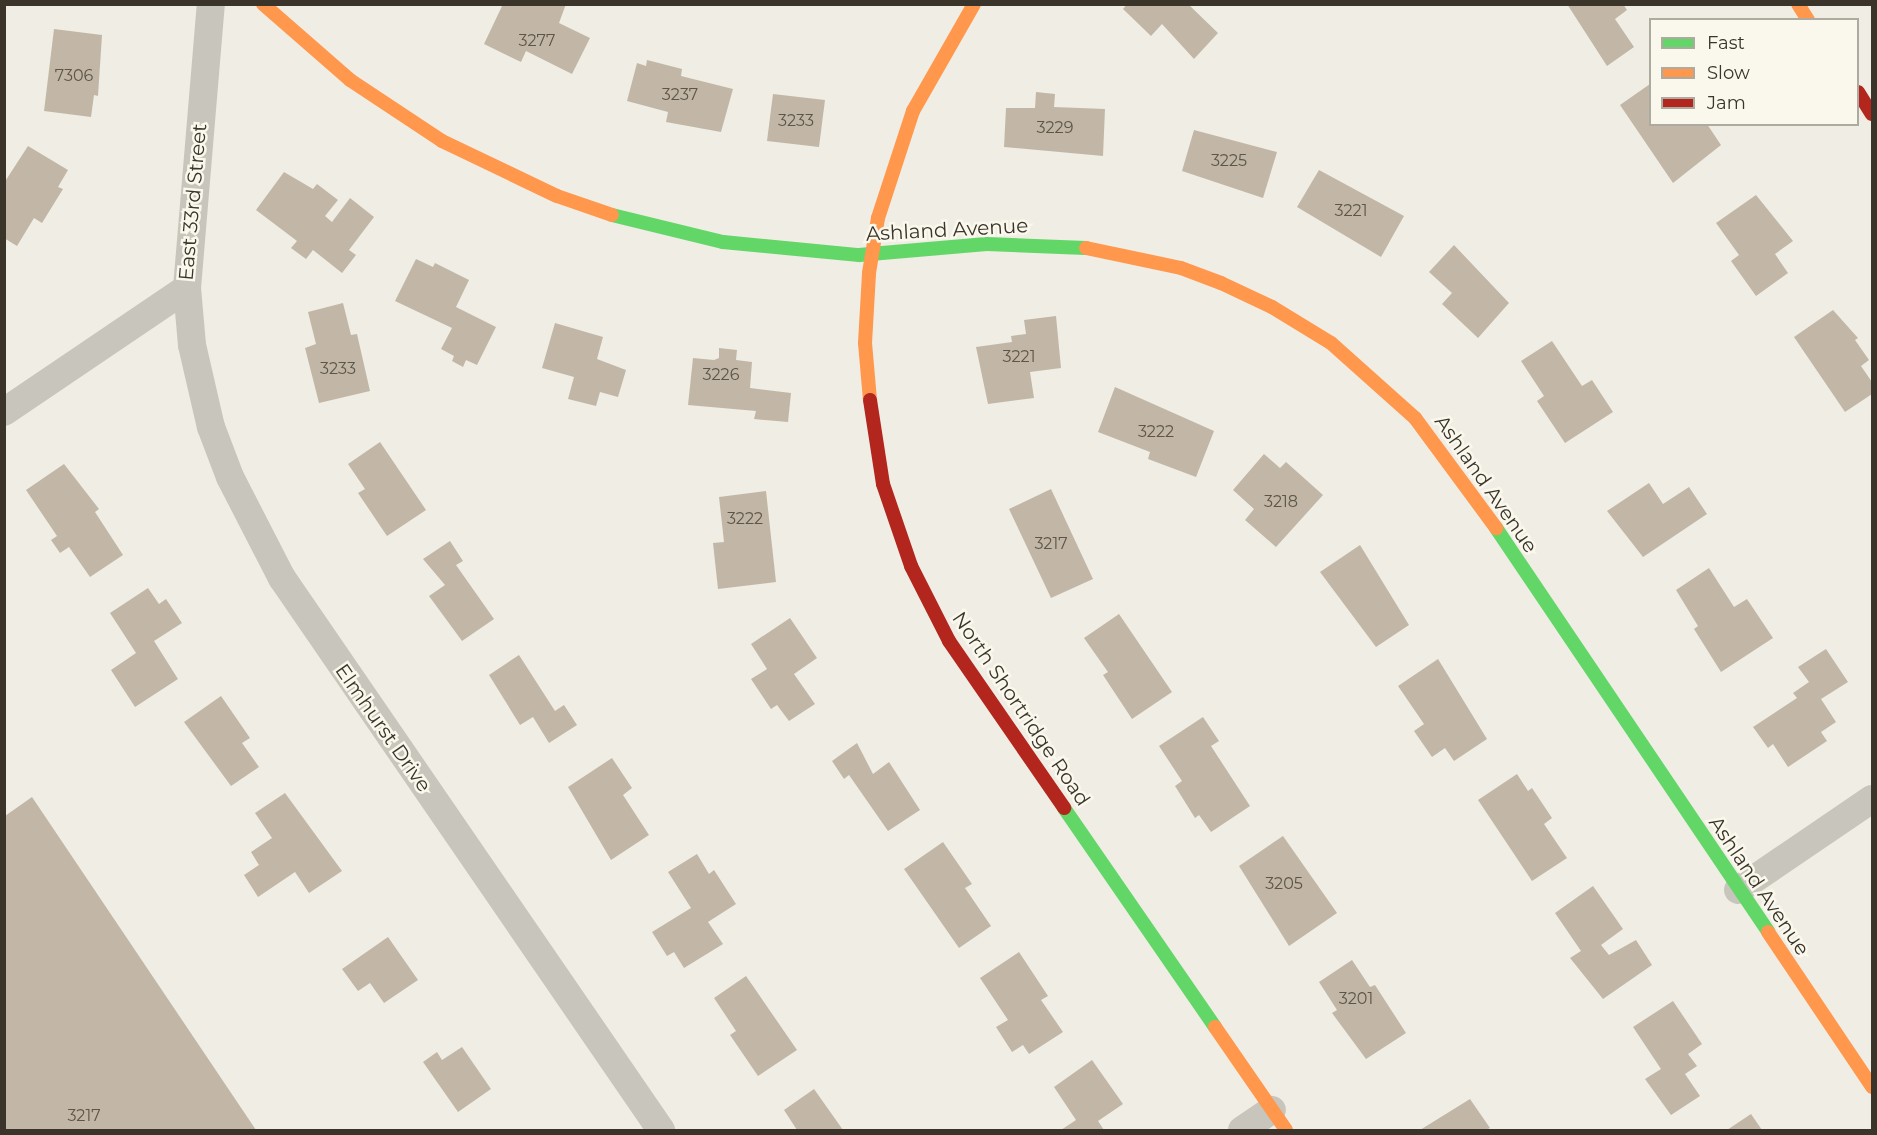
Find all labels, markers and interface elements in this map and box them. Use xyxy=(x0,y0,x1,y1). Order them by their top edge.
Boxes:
legend xyxy=(1649,18,1859,126)
house number: 3277 xyxy=(519,31,555,51)
text: Fast xyxy=(1707,32,1745,54)
text: Slow xyxy=(1707,62,1750,84)
house number: 7306 xyxy=(55,66,93,86)
house number: 3237 xyxy=(662,85,698,105)
text: Jam xyxy=(1707,92,1746,114)
house number: 3233 xyxy=(778,111,814,131)
house number: 3229 xyxy=(1037,118,1073,138)
street label: East 33rd Street xyxy=(174,122,212,282)
house number: 3225 xyxy=(1211,151,1247,171)
house number: 3221 xyxy=(1335,201,1367,221)
street label: Ashland Avenue xyxy=(865,214,1029,246)
house number: 3221 xyxy=(1003,347,1035,367)
house number: 3233 xyxy=(320,359,356,379)
house number: 3226 xyxy=(703,365,739,385)
street label: Ashland Avenue xyxy=(1430,411,1542,557)
house number: 3222 xyxy=(1138,422,1174,442)
house number: 3218 xyxy=(1264,492,1298,512)
house number: 3222 xyxy=(727,509,763,529)
house number: 3217 xyxy=(1034,534,1068,554)
street label: North Shortridge Road xyxy=(947,607,1095,811)
street label: Elmhurst Drive xyxy=(330,660,436,796)
street label: Ashland Avenue xyxy=(1704,812,1814,960)
house number: 3205 xyxy=(1265,874,1303,894)
house number: 3201 xyxy=(1339,989,1373,1009)
house number: 3217 xyxy=(67,1106,101,1126)

